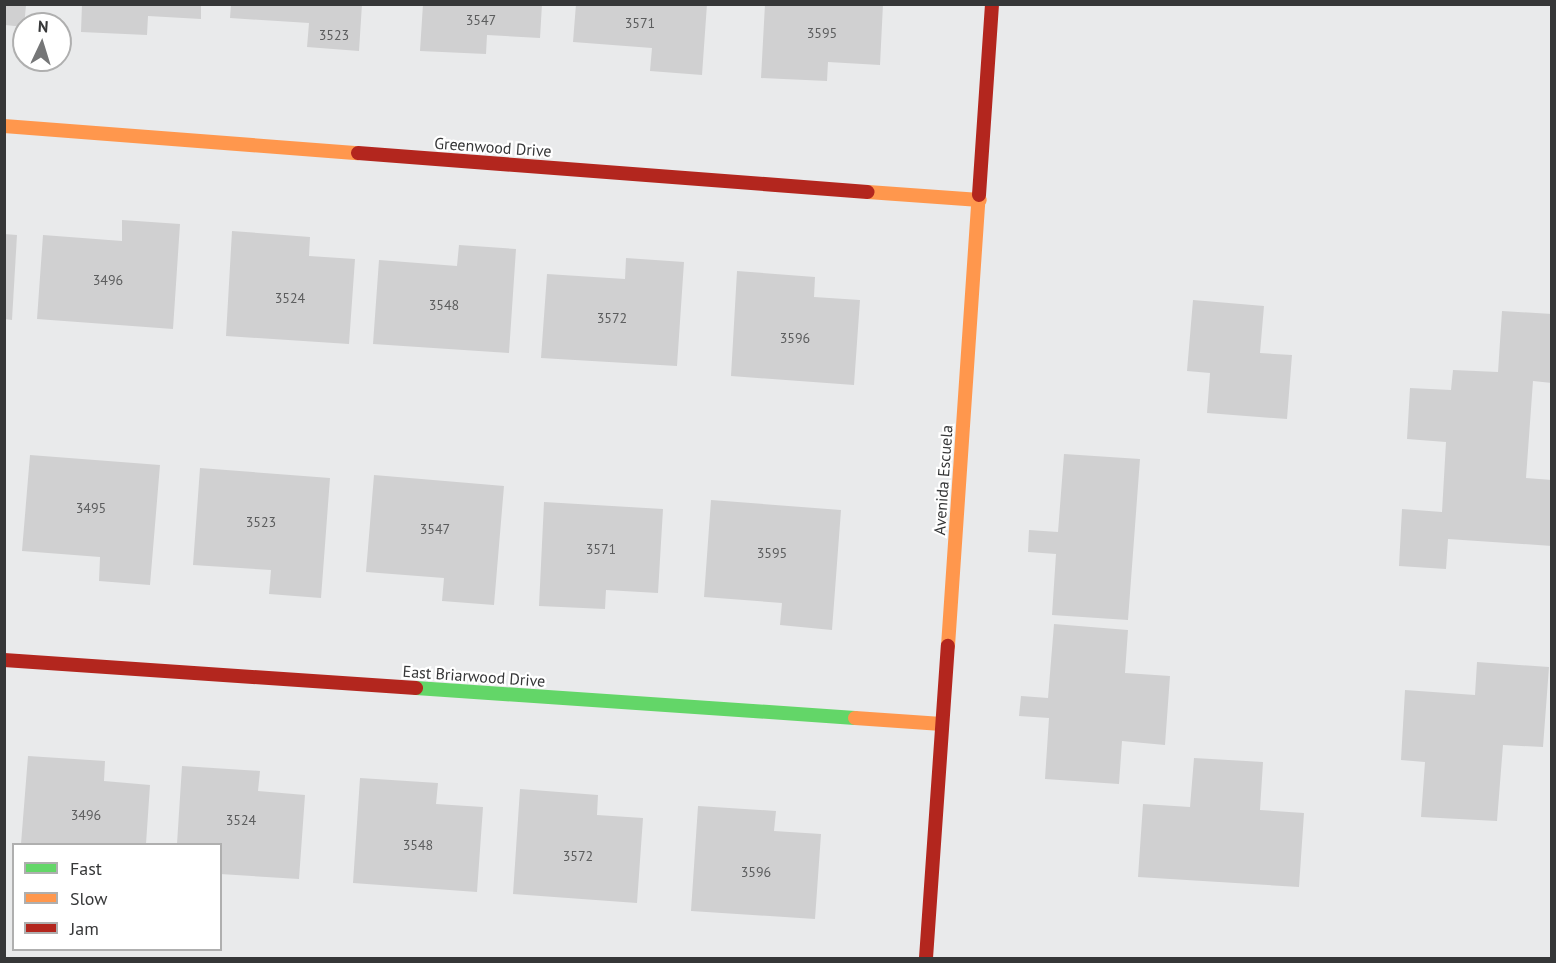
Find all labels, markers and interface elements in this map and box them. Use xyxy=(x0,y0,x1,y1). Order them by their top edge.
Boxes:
north arrow xyxy=(12,12,72,72)
house number: 3547 xyxy=(466,12,496,28)
house number: 3571 xyxy=(625,15,655,31)
text: N xyxy=(37,16,49,36)
house number: 3595 xyxy=(807,25,837,41)
house number: 3523 xyxy=(319,27,349,43)
street label: Greenwood Drive xyxy=(434,133,552,161)
house number: 3496 xyxy=(93,272,123,288)
house number: 3524 xyxy=(275,290,305,306)
house number: 3548 xyxy=(429,297,459,313)
house number: 3572 xyxy=(597,310,627,326)
house number: 3596 xyxy=(780,330,810,346)
street label: Avenida Escuela xyxy=(930,424,956,536)
house number: 3495 xyxy=(76,500,106,516)
house number: 3523 xyxy=(246,514,276,530)
house number: 3547 xyxy=(420,521,450,537)
house number: 3571 xyxy=(586,541,616,557)
house number: 3595 xyxy=(757,545,787,561)
street label: East Briarwood Drive xyxy=(402,661,546,691)
house number: 3496 xyxy=(71,807,101,823)
house number: 3524 xyxy=(226,812,256,828)
house number: 3548 xyxy=(403,837,433,853)
legend xyxy=(12,843,222,951)
house number: 3572 xyxy=(563,848,593,864)
text: Fast xyxy=(70,857,102,880)
house number: 3596 xyxy=(741,864,771,880)
text: Slow xyxy=(70,887,108,910)
text: Jam xyxy=(70,917,99,940)

